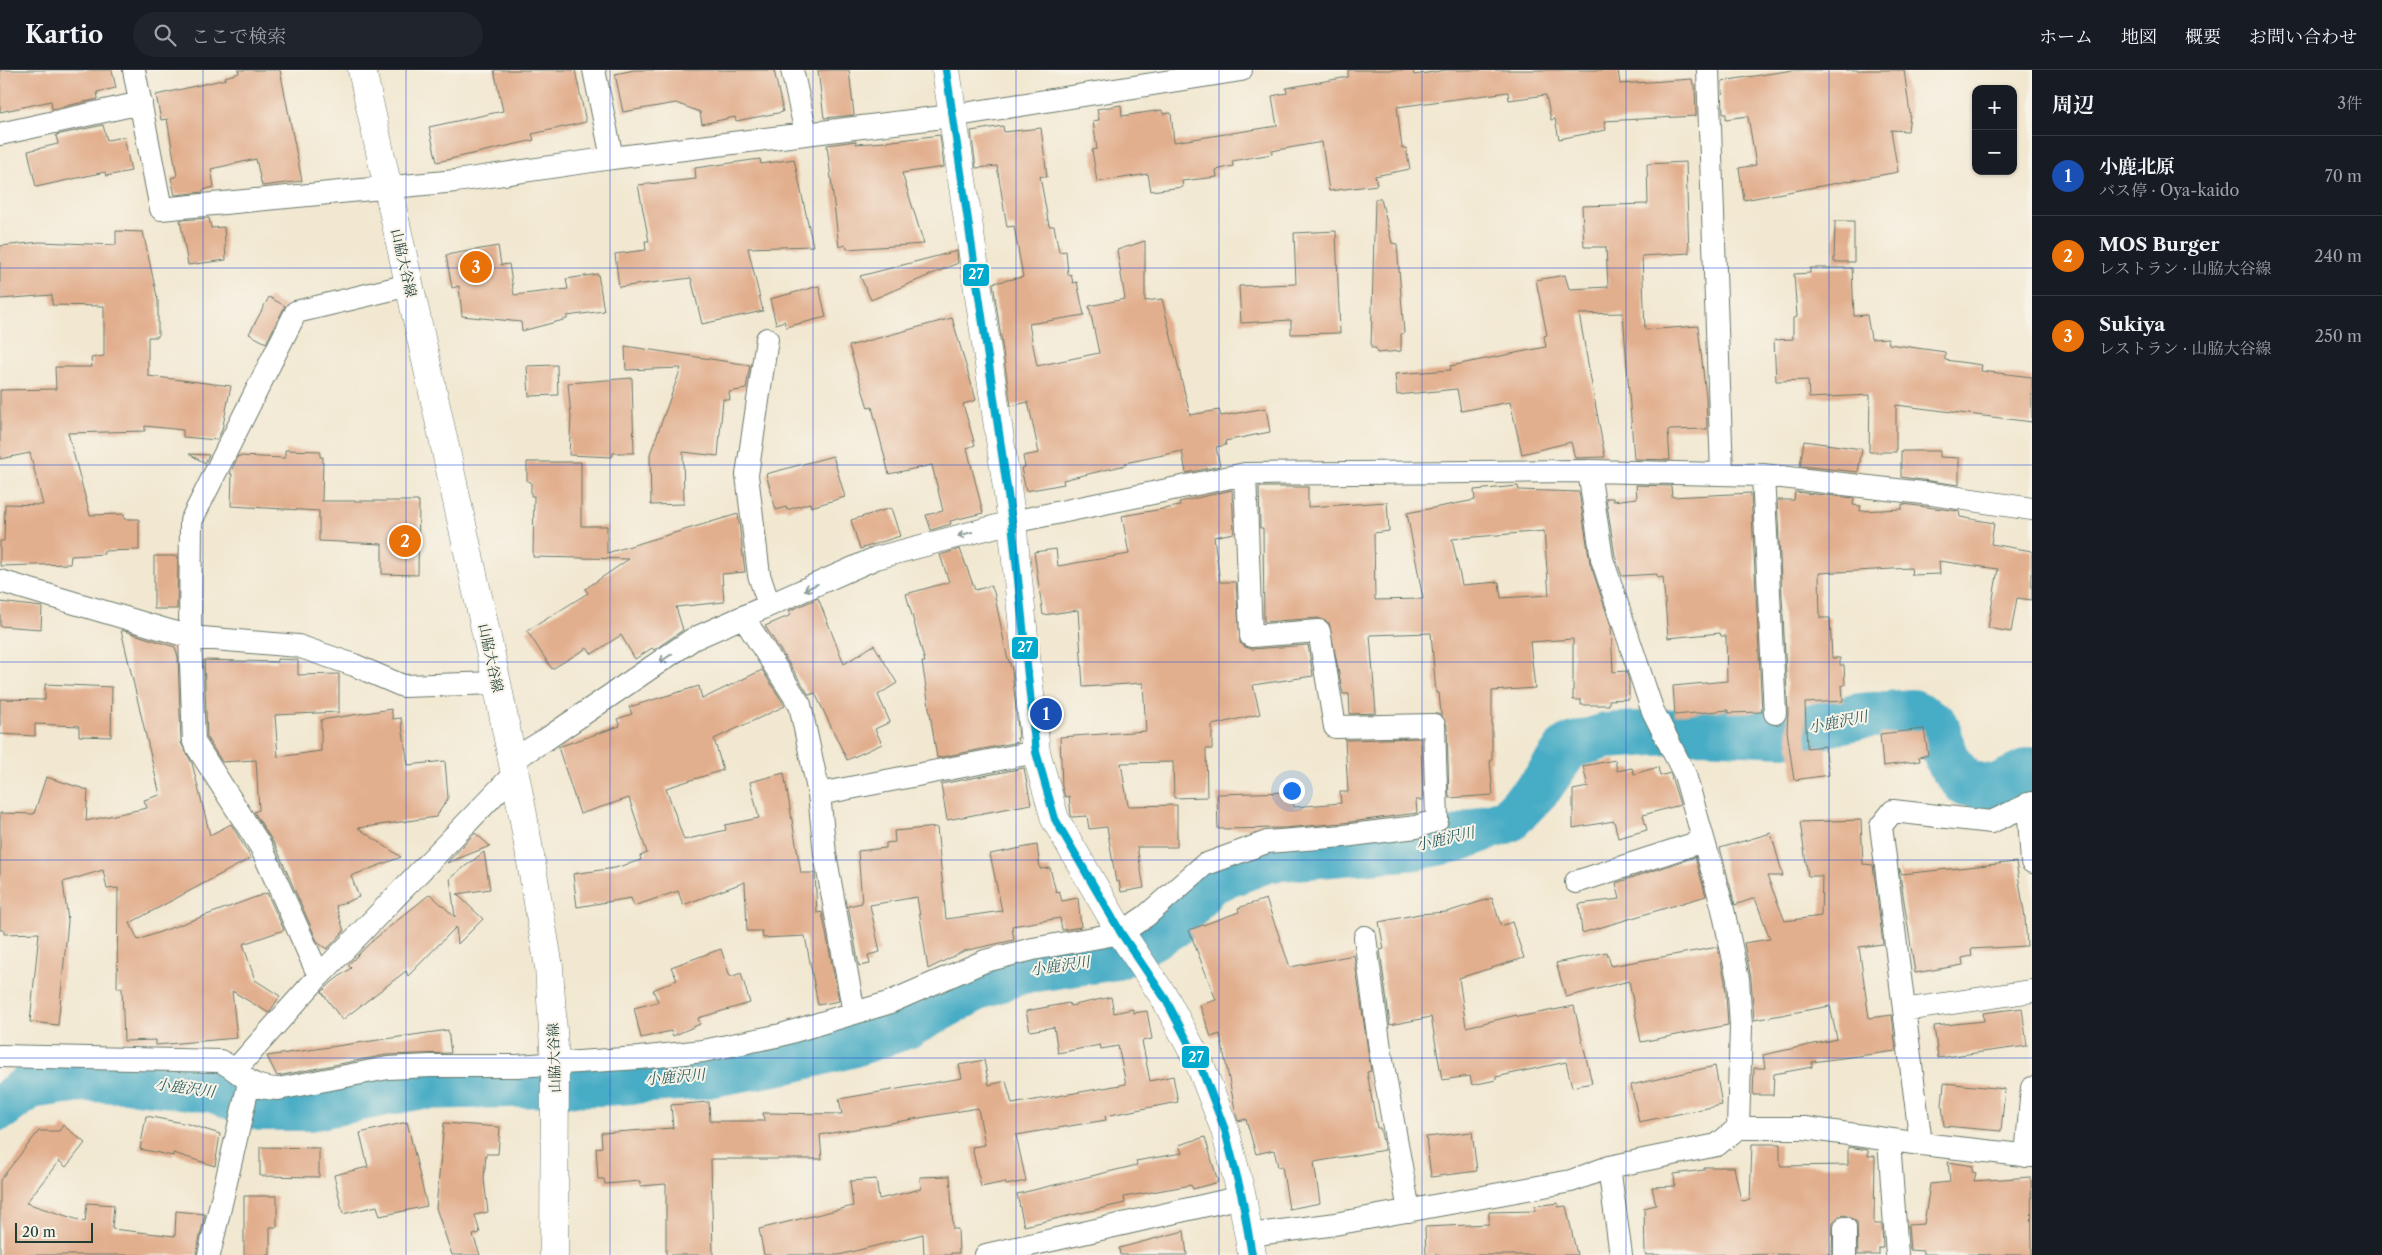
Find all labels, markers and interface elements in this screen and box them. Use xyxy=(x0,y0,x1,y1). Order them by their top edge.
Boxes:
search box xyxy=(133,12,483,57)
text: Kartio xyxy=(25,20,103,49)
icon: search xyxy=(151,21,179,49)
text: ここで検索 xyxy=(191,25,286,48)
text: ホーム xyxy=(2039,26,2093,48)
text: 地図 xyxy=(2121,26,2157,48)
text: 概要 xyxy=(2185,26,2221,48)
text: お問い合わせ xyxy=(2249,26,2357,48)
map controls xyxy=(1972,85,2017,175)
button: + xyxy=(1972,85,2017,130)
text: 周辺 xyxy=(2052,92,2094,117)
text: 3件 xyxy=(2337,93,2362,113)
button: − xyxy=(1972,130,2017,175)
text: 小鹿北原 xyxy=(2099,155,2175,178)
text: 1 xyxy=(2064,166,2072,186)
text: 70 m xyxy=(2325,166,2362,186)
text: バス停 · Oya-kaido xyxy=(2099,180,2239,200)
street label: 山脇大谷線 xyxy=(387,227,421,299)
text: MOS Burger xyxy=(2099,233,2220,256)
text: 2 xyxy=(2063,246,2073,266)
text: 240 m xyxy=(2314,246,2362,266)
pin: 3 xyxy=(460,248,492,286)
text: レストラン · 山脇大谷線 xyxy=(2099,258,2272,278)
line badge: 27 xyxy=(962,263,990,287)
text: 27 xyxy=(968,265,984,283)
text: Sukiya xyxy=(2099,313,2165,336)
text: 3 xyxy=(2063,326,2073,346)
text: 250 m xyxy=(2315,326,2362,346)
text: レストラン · 山脇大谷線 xyxy=(2099,338,2272,358)
pin: 2 xyxy=(389,522,421,560)
one-way arrow xyxy=(957,530,973,539)
one-way arrow xyxy=(804,582,819,592)
street label: 山脇大谷線 xyxy=(475,622,507,694)
line badge: 27 xyxy=(1011,636,1039,660)
text: 27 xyxy=(1017,638,1033,656)
one-way arrow xyxy=(659,653,673,663)
pin: 1 xyxy=(1030,695,1062,733)
water label: 小鹿沢川 xyxy=(1807,706,1871,737)
your location xyxy=(1279,778,1305,804)
water label: 小鹿沢川 xyxy=(1414,822,1478,855)
water label: 小鹿沢川 xyxy=(1029,952,1093,979)
street label: 山脇大谷線 xyxy=(544,1023,564,1093)
line badge: 27 xyxy=(1181,1045,1210,1069)
text: 27 xyxy=(1188,1048,1204,1066)
water label: 小鹿沢川 xyxy=(644,1064,708,1089)
water label: 小鹿沢川 xyxy=(154,1074,218,1101)
scale bar xyxy=(15,1220,92,1243)
text: 20 m xyxy=(22,1223,56,1241)

